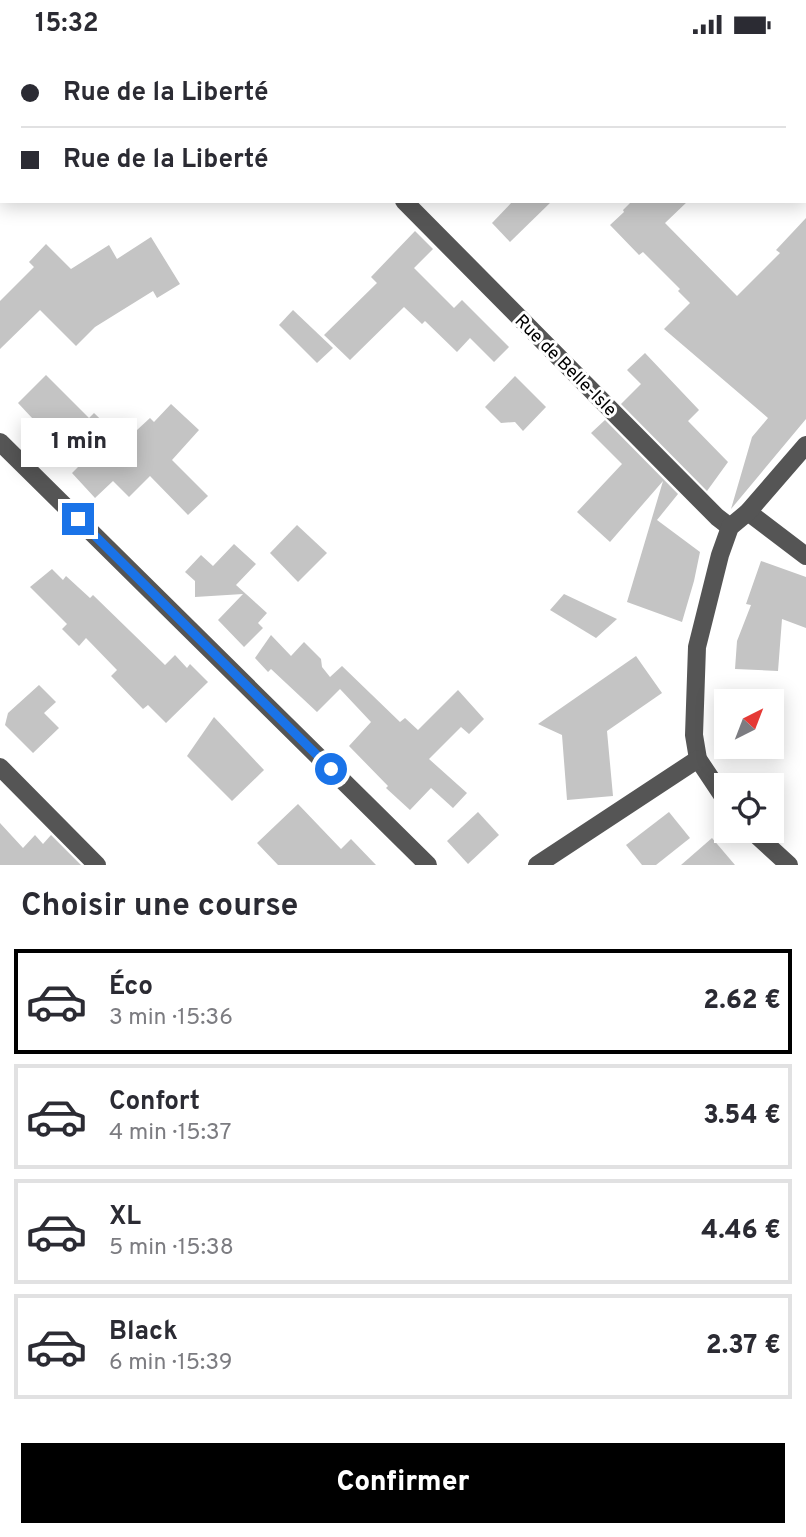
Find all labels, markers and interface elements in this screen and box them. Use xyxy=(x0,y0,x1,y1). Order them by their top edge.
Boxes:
text: 15:32 xyxy=(35,8,99,41)
text: Rue de la Liberté xyxy=(63,77,268,110)
text: Rue de la Liberté xyxy=(63,144,268,177)
street label: Rue de Belle-Isle xyxy=(509,310,621,422)
callout: 1 min xyxy=(20,417,136,467)
text: 1 min xyxy=(51,428,107,457)
route end xyxy=(62,503,94,535)
north arrow xyxy=(714,689,784,759)
map controls xyxy=(714,689,784,843)
route start xyxy=(315,753,347,785)
button: locate xyxy=(714,773,784,843)
text: Choisir une course xyxy=(21,887,298,927)
icon: car xyxy=(25,970,88,1033)
text: Éco xyxy=(109,971,153,1004)
text: 2.62 € xyxy=(703,985,781,1018)
text: 3 min · 15:36 xyxy=(109,1004,233,1033)
icon: car xyxy=(25,1085,88,1148)
text: Confort xyxy=(109,1086,200,1119)
text: 3.54 € xyxy=(703,1100,781,1133)
text: 4 min · 15:37 xyxy=(109,1119,231,1148)
icon: car xyxy=(25,1200,88,1263)
text: XL xyxy=(109,1201,141,1234)
text: 4.46 € xyxy=(701,1215,781,1248)
text: 5 min · 15:38 xyxy=(109,1234,234,1263)
icon: car xyxy=(25,1315,88,1378)
text: Black xyxy=(109,1316,178,1349)
text: 2.37 € xyxy=(706,1330,781,1363)
text: 6 min · 15:39 xyxy=(109,1349,232,1378)
button: Confirmer xyxy=(21,1443,785,1523)

